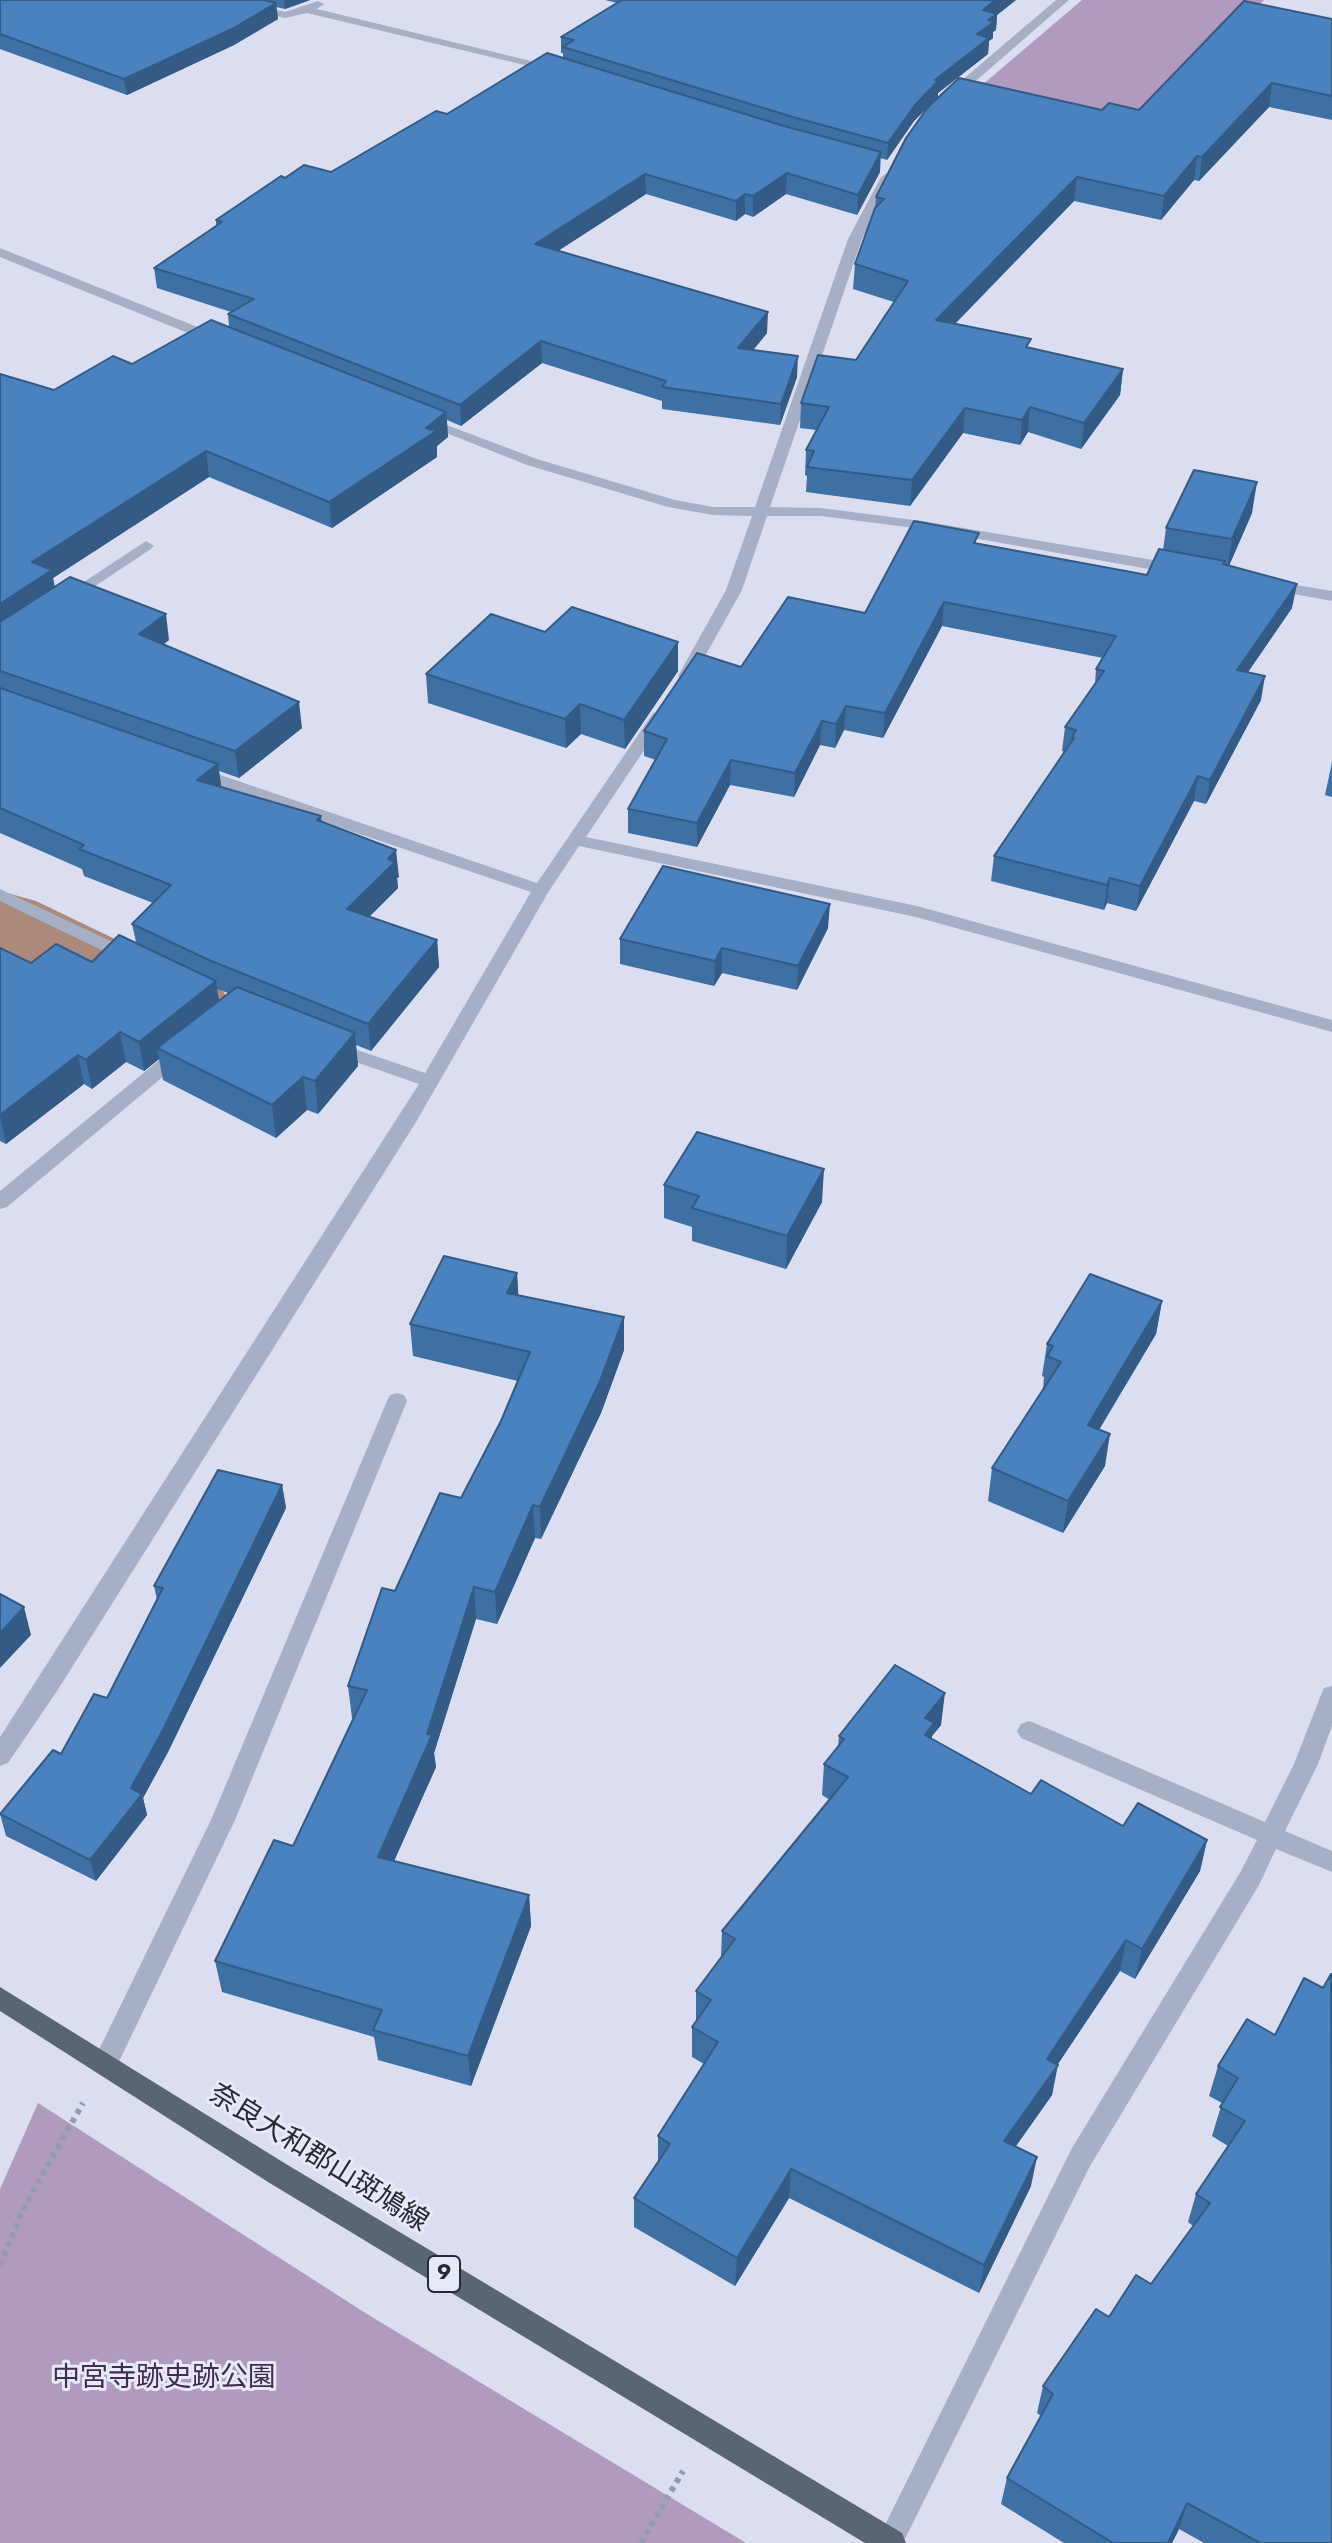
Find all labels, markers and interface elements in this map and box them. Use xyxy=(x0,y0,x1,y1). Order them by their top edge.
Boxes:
street label: 奈良大和郡山斑鳩線 xyxy=(202,2078,434,2240)
road number: 9 xyxy=(428,2256,460,2292)
park label: 中宮寺跡史跡公園 xyxy=(52,2362,276,2396)

